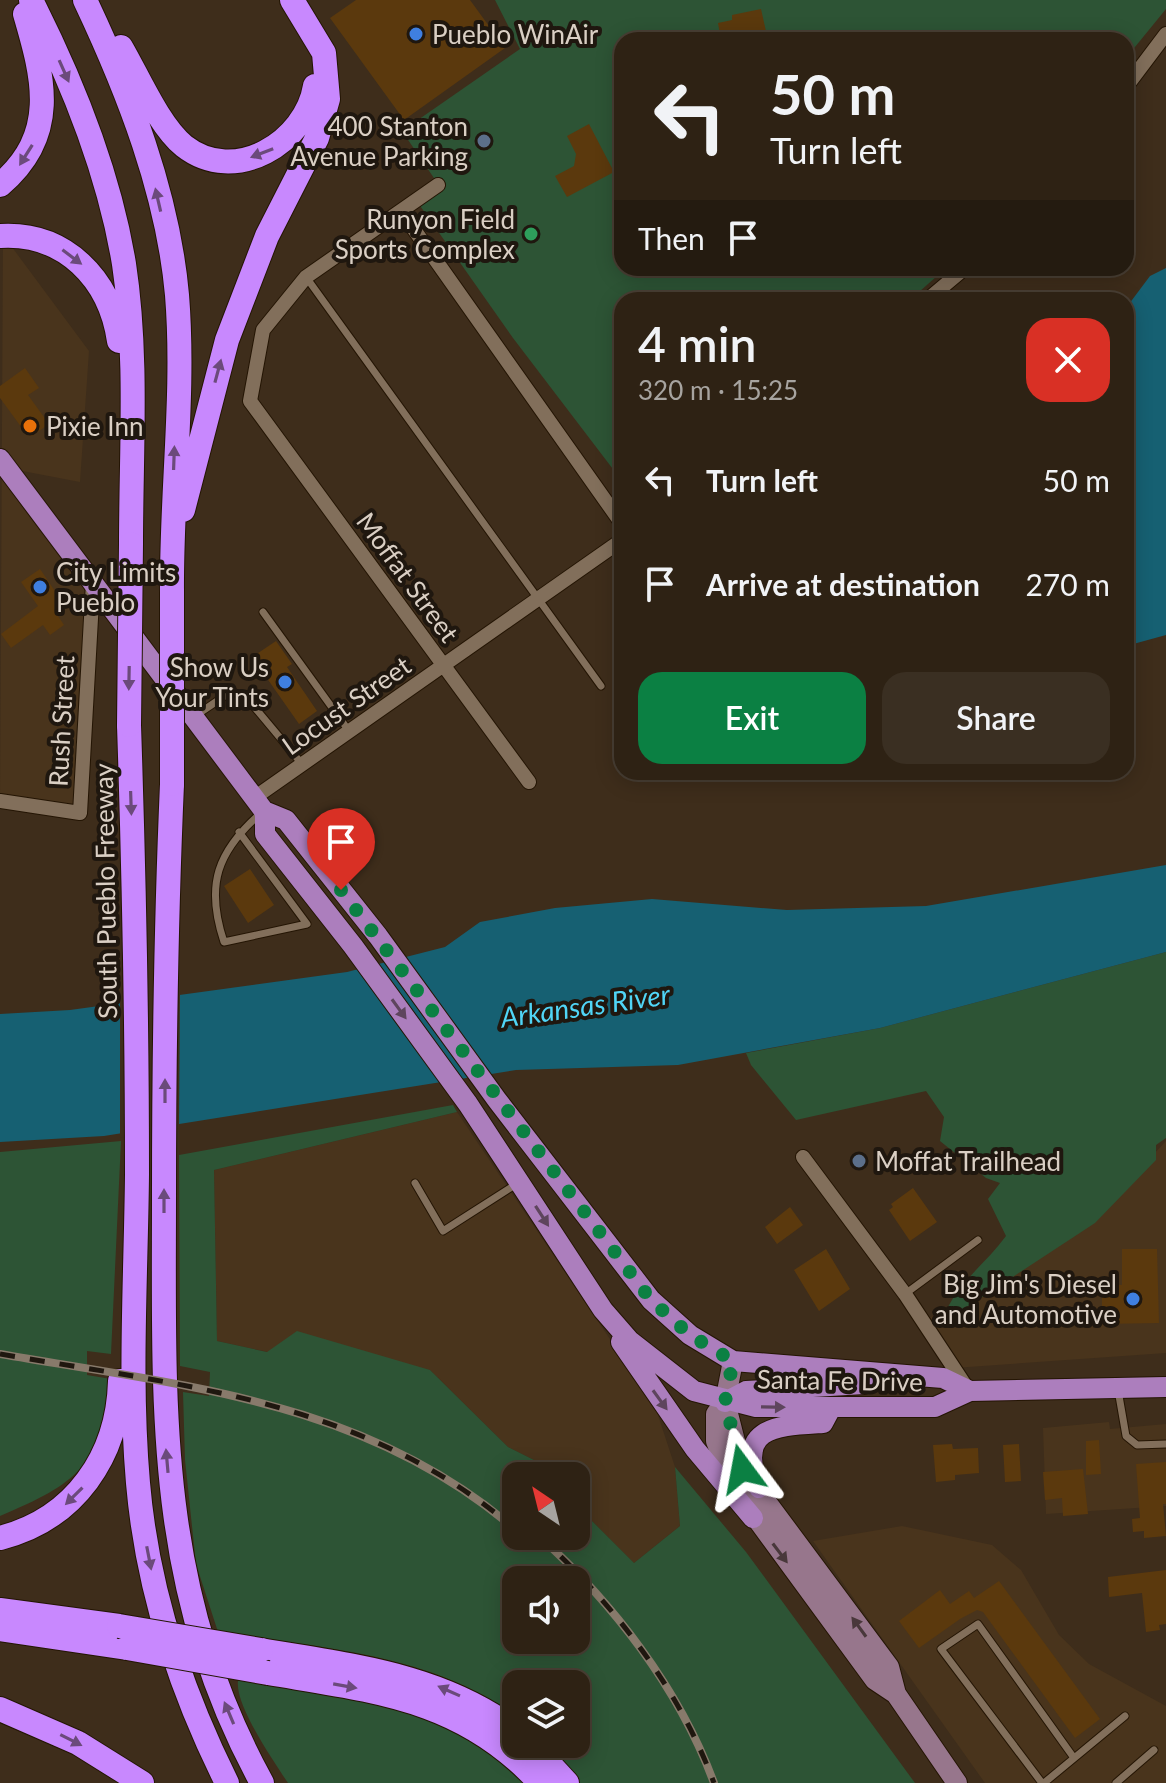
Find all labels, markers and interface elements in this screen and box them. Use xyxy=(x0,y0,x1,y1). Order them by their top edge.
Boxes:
place label: Pueblo WinAir xyxy=(432,18,599,50)
marker: Pueblo WinAir xyxy=(407,25,425,43)
one-way arrow xyxy=(57,59,71,82)
text: 50 m xyxy=(770,60,895,127)
icon: left xyxy=(638,64,742,168)
place label: 400 Stanton Avenue Parking xyxy=(290,110,468,172)
text: Turn left xyxy=(770,128,902,172)
marker: 400 Stanton Avenue Parking xyxy=(475,132,493,150)
one-way arrow xyxy=(18,145,33,166)
one-way arrow xyxy=(250,147,274,160)
one-way arrow xyxy=(151,188,164,213)
place label: Runyon Field Sports Complex xyxy=(335,203,515,265)
icon: arrive xyxy=(721,216,765,260)
text: Then xyxy=(638,220,705,256)
marker: Runyon Field Sports Complex xyxy=(522,225,540,243)
one-way arrow xyxy=(62,249,83,264)
text: 4 min xyxy=(638,315,756,372)
button: close xyxy=(1026,318,1110,402)
one-way arrow xyxy=(213,358,225,383)
text: 320 m · 15:25 xyxy=(638,374,798,406)
place label: Pixie Inn xyxy=(46,410,143,442)
marker: Pixie Inn xyxy=(21,417,39,435)
one-way arrow xyxy=(168,445,181,470)
icon: left xyxy=(638,458,682,502)
text: Turn left xyxy=(706,462,818,498)
text: 50 m xyxy=(1043,462,1110,498)
street label: Moffat Street xyxy=(350,506,466,649)
place label: City Limits Pueblo xyxy=(56,556,176,618)
icon: arrive xyxy=(638,562,682,606)
text: Arrive at destination xyxy=(706,566,980,602)
text: 270 m xyxy=(1025,566,1110,602)
marker: City Limits Pueblo xyxy=(31,578,49,596)
street label: Locust Street xyxy=(275,649,417,761)
place label: Show Us Your Tints xyxy=(155,651,269,713)
street label: Rush Street xyxy=(42,654,80,787)
one-way arrow xyxy=(123,666,135,691)
button: Exit xyxy=(638,672,866,764)
button: Share xyxy=(882,672,1110,764)
marker: Show Us Your Tints xyxy=(276,673,294,691)
street label: South Pueblo Freeway xyxy=(87,762,123,1019)
one-way arrow xyxy=(125,791,138,816)
pin xyxy=(307,808,375,890)
icon: arrive xyxy=(319,820,363,864)
water label: Arkansas River xyxy=(497,976,672,1034)
one-way arrow xyxy=(391,998,407,1020)
one-way arrow xyxy=(159,1078,171,1103)
place label: Moffat Trailhead xyxy=(875,1145,1061,1177)
marker: Moffat Trailhead xyxy=(850,1152,868,1170)
one-way arrow xyxy=(158,1188,170,1213)
one-way arrow xyxy=(534,1205,548,1227)
place label: Big Jim's Diesel and Automotive xyxy=(935,1268,1117,1330)
marker: Big Jim's Diesel and Automotive xyxy=(1124,1290,1142,1308)
street label: Santa Fe Drive xyxy=(757,1363,923,1397)
one-way arrow xyxy=(652,1389,667,1410)
one-way arrow xyxy=(761,1401,786,1414)
position arrow xyxy=(700,1427,784,1511)
one-way arrow xyxy=(160,1448,173,1473)
north arrow xyxy=(502,1462,590,1550)
map controls xyxy=(502,1462,590,1758)
one-way arrow xyxy=(65,1486,84,1505)
one-way arrow xyxy=(771,1543,787,1563)
one-way arrow xyxy=(144,1546,156,1571)
button: sound xyxy=(502,1566,590,1654)
one-way arrow xyxy=(852,1616,867,1637)
button: layers xyxy=(502,1670,590,1758)
one-way arrow xyxy=(333,1681,358,1693)
one-way arrow xyxy=(437,1685,461,1698)
one-way arrow xyxy=(222,1701,235,1724)
one-way arrow xyxy=(60,1733,83,1747)

